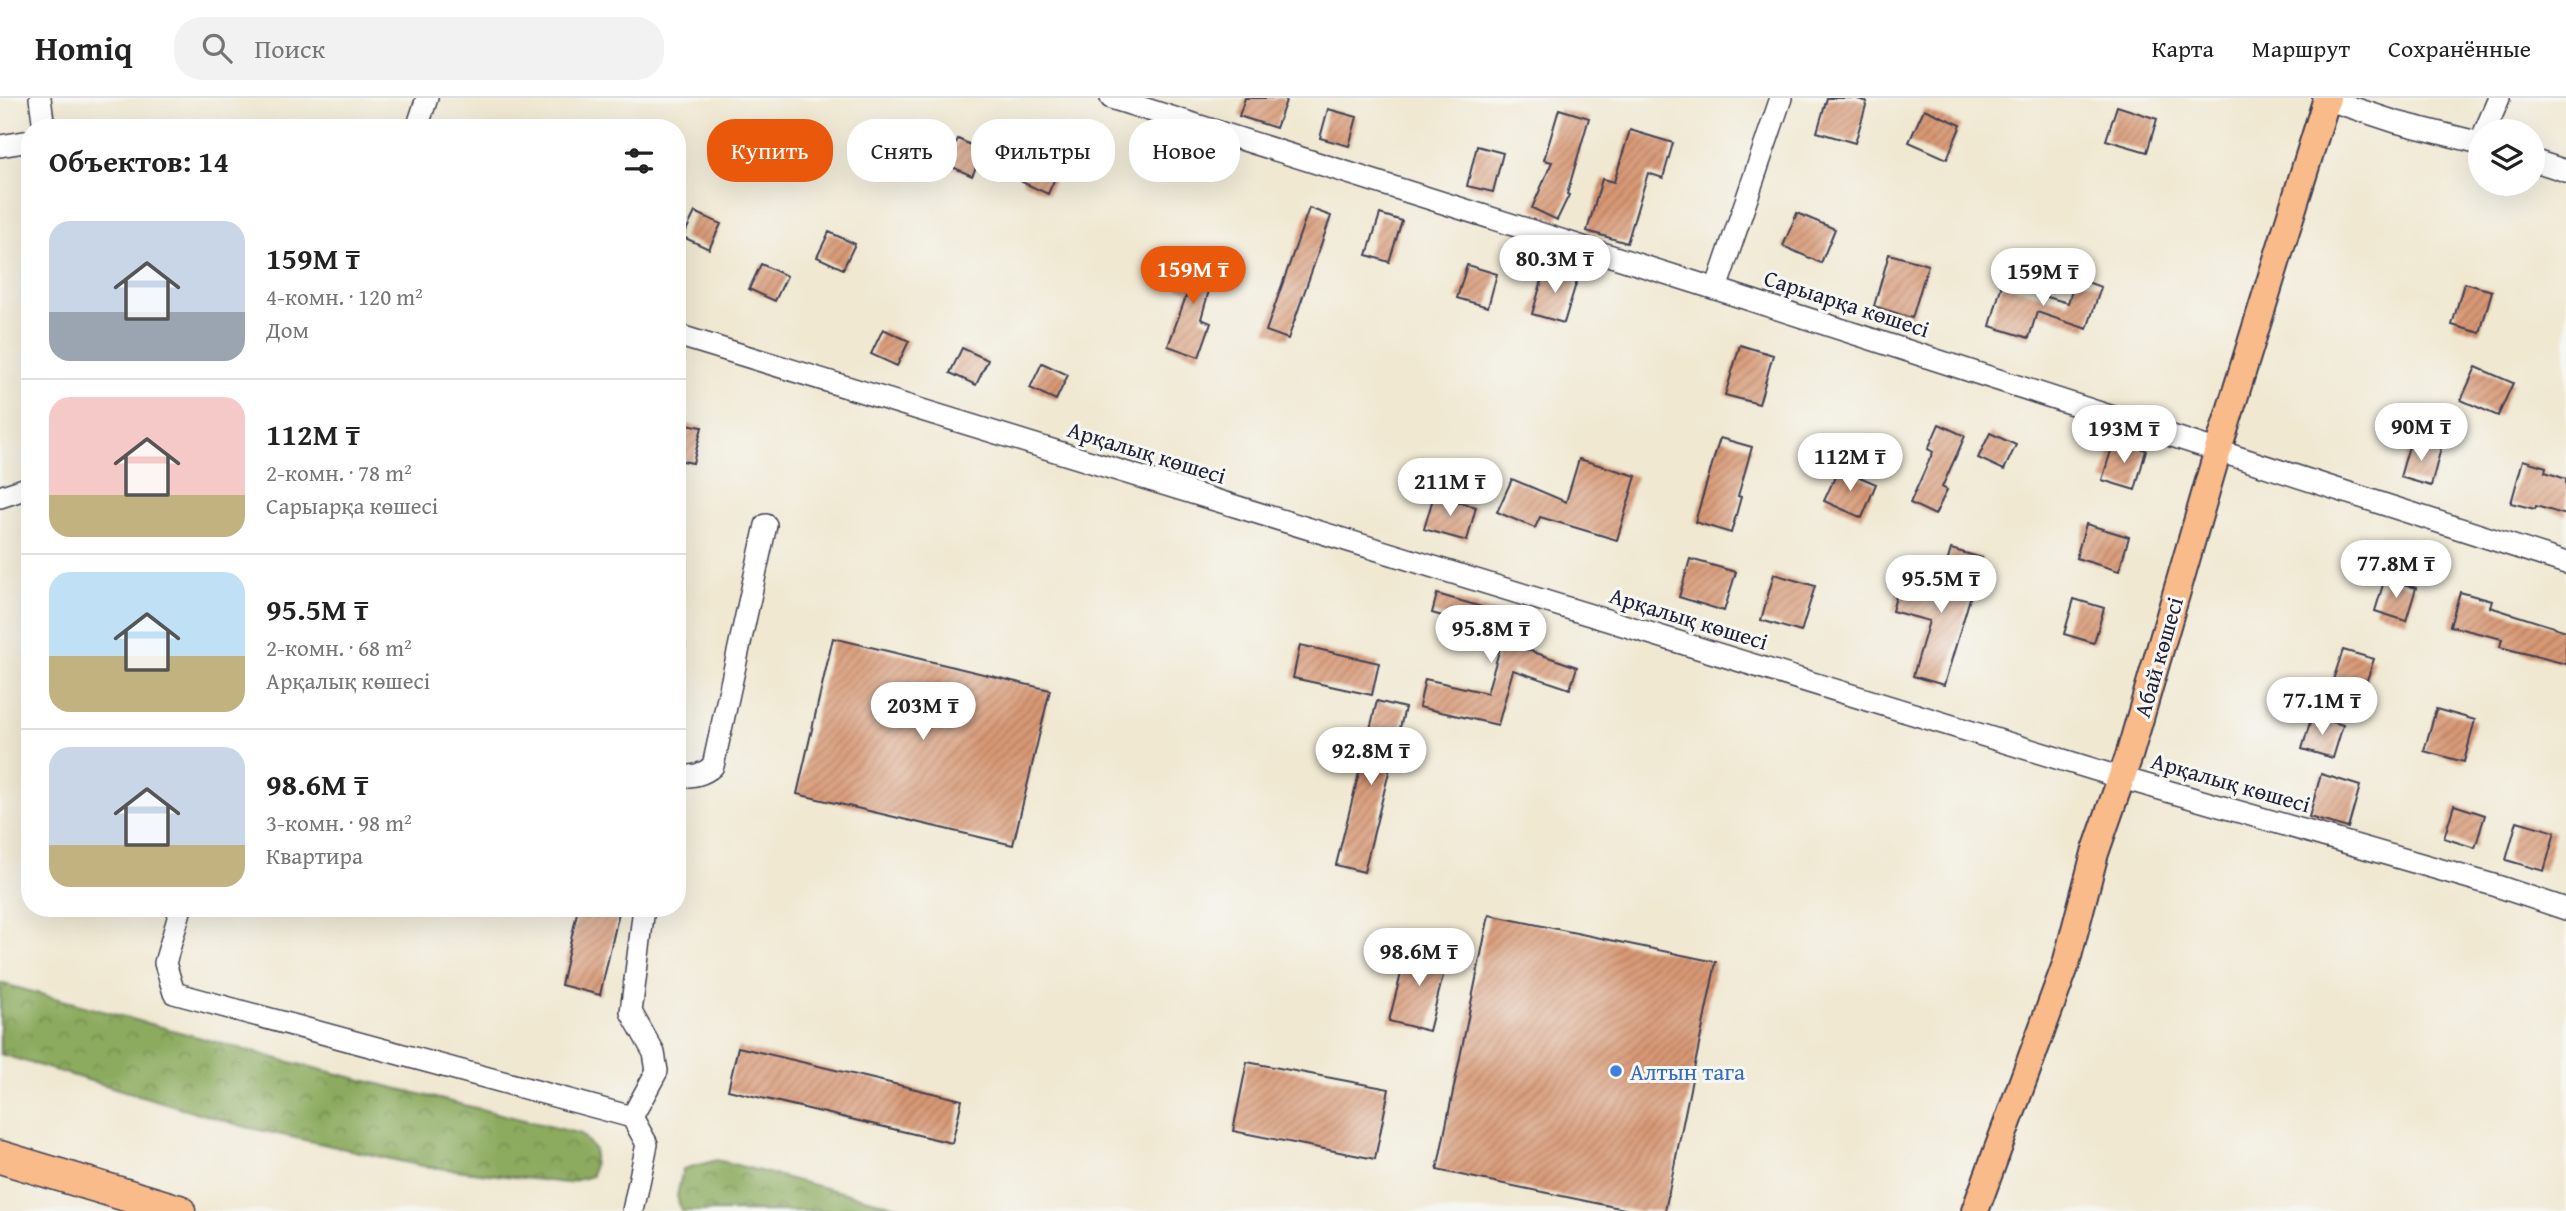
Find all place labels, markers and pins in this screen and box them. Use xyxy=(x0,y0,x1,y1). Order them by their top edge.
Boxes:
pin: 80.3M ₸ xyxy=(1490,236,1620,295)
pin: 159M ₸ xyxy=(1136,246,1250,306)
pin: 159M ₸ xyxy=(1986,248,2100,308)
pin: 90M ₸ xyxy=(2372,404,2470,463)
pin: 193M ₸ xyxy=(2067,406,2181,465)
pin: 112M ₸ xyxy=(1793,434,1907,493)
pin: 211M ₸ xyxy=(1393,458,1507,518)
pin: 77.8M ₸ xyxy=(2331,540,2461,600)
pin: 95.5M ₸ xyxy=(1876,556,2006,615)
pin: 95.8M ₸ xyxy=(1426,606,1556,665)
pin: 77.1M ₸ xyxy=(2257,678,2387,737)
pin: 203M ₸ xyxy=(866,682,980,742)
pin: 92.8M ₸ xyxy=(1306,728,1436,787)
pin: 98.6M ₸ xyxy=(1354,928,1484,988)
place label: Алтын тага xyxy=(1630,1055,1745,1088)
marker: Алтын тага xyxy=(1608,1063,1624,1079)

